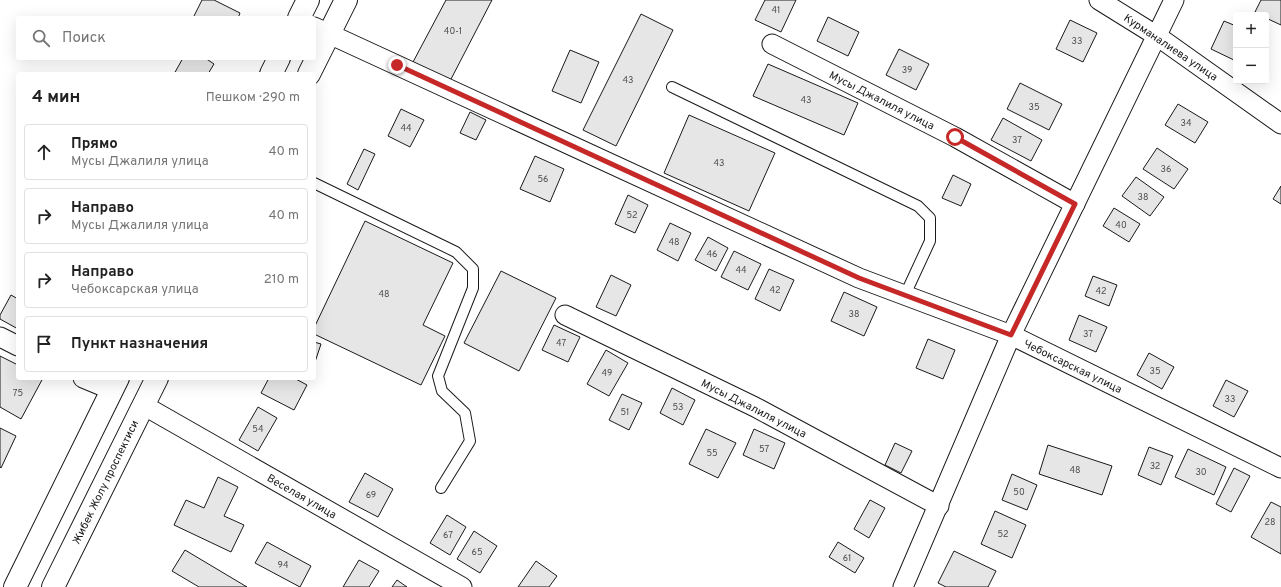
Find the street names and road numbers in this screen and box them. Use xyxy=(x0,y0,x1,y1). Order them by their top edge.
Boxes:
street label: Курманалиева улица xyxy=(1121,11,1220,85)
street label: Мусы Джалиля улица xyxy=(826,68,937,134)
street label: Чебоксарская улица xyxy=(1021,337,1124,397)
street label: Мусы Джалиля улица xyxy=(698,376,809,442)
street label: Жибек Жолу проспектиси xyxy=(70,418,142,547)
street label: Веселая улица xyxy=(264,471,339,523)

